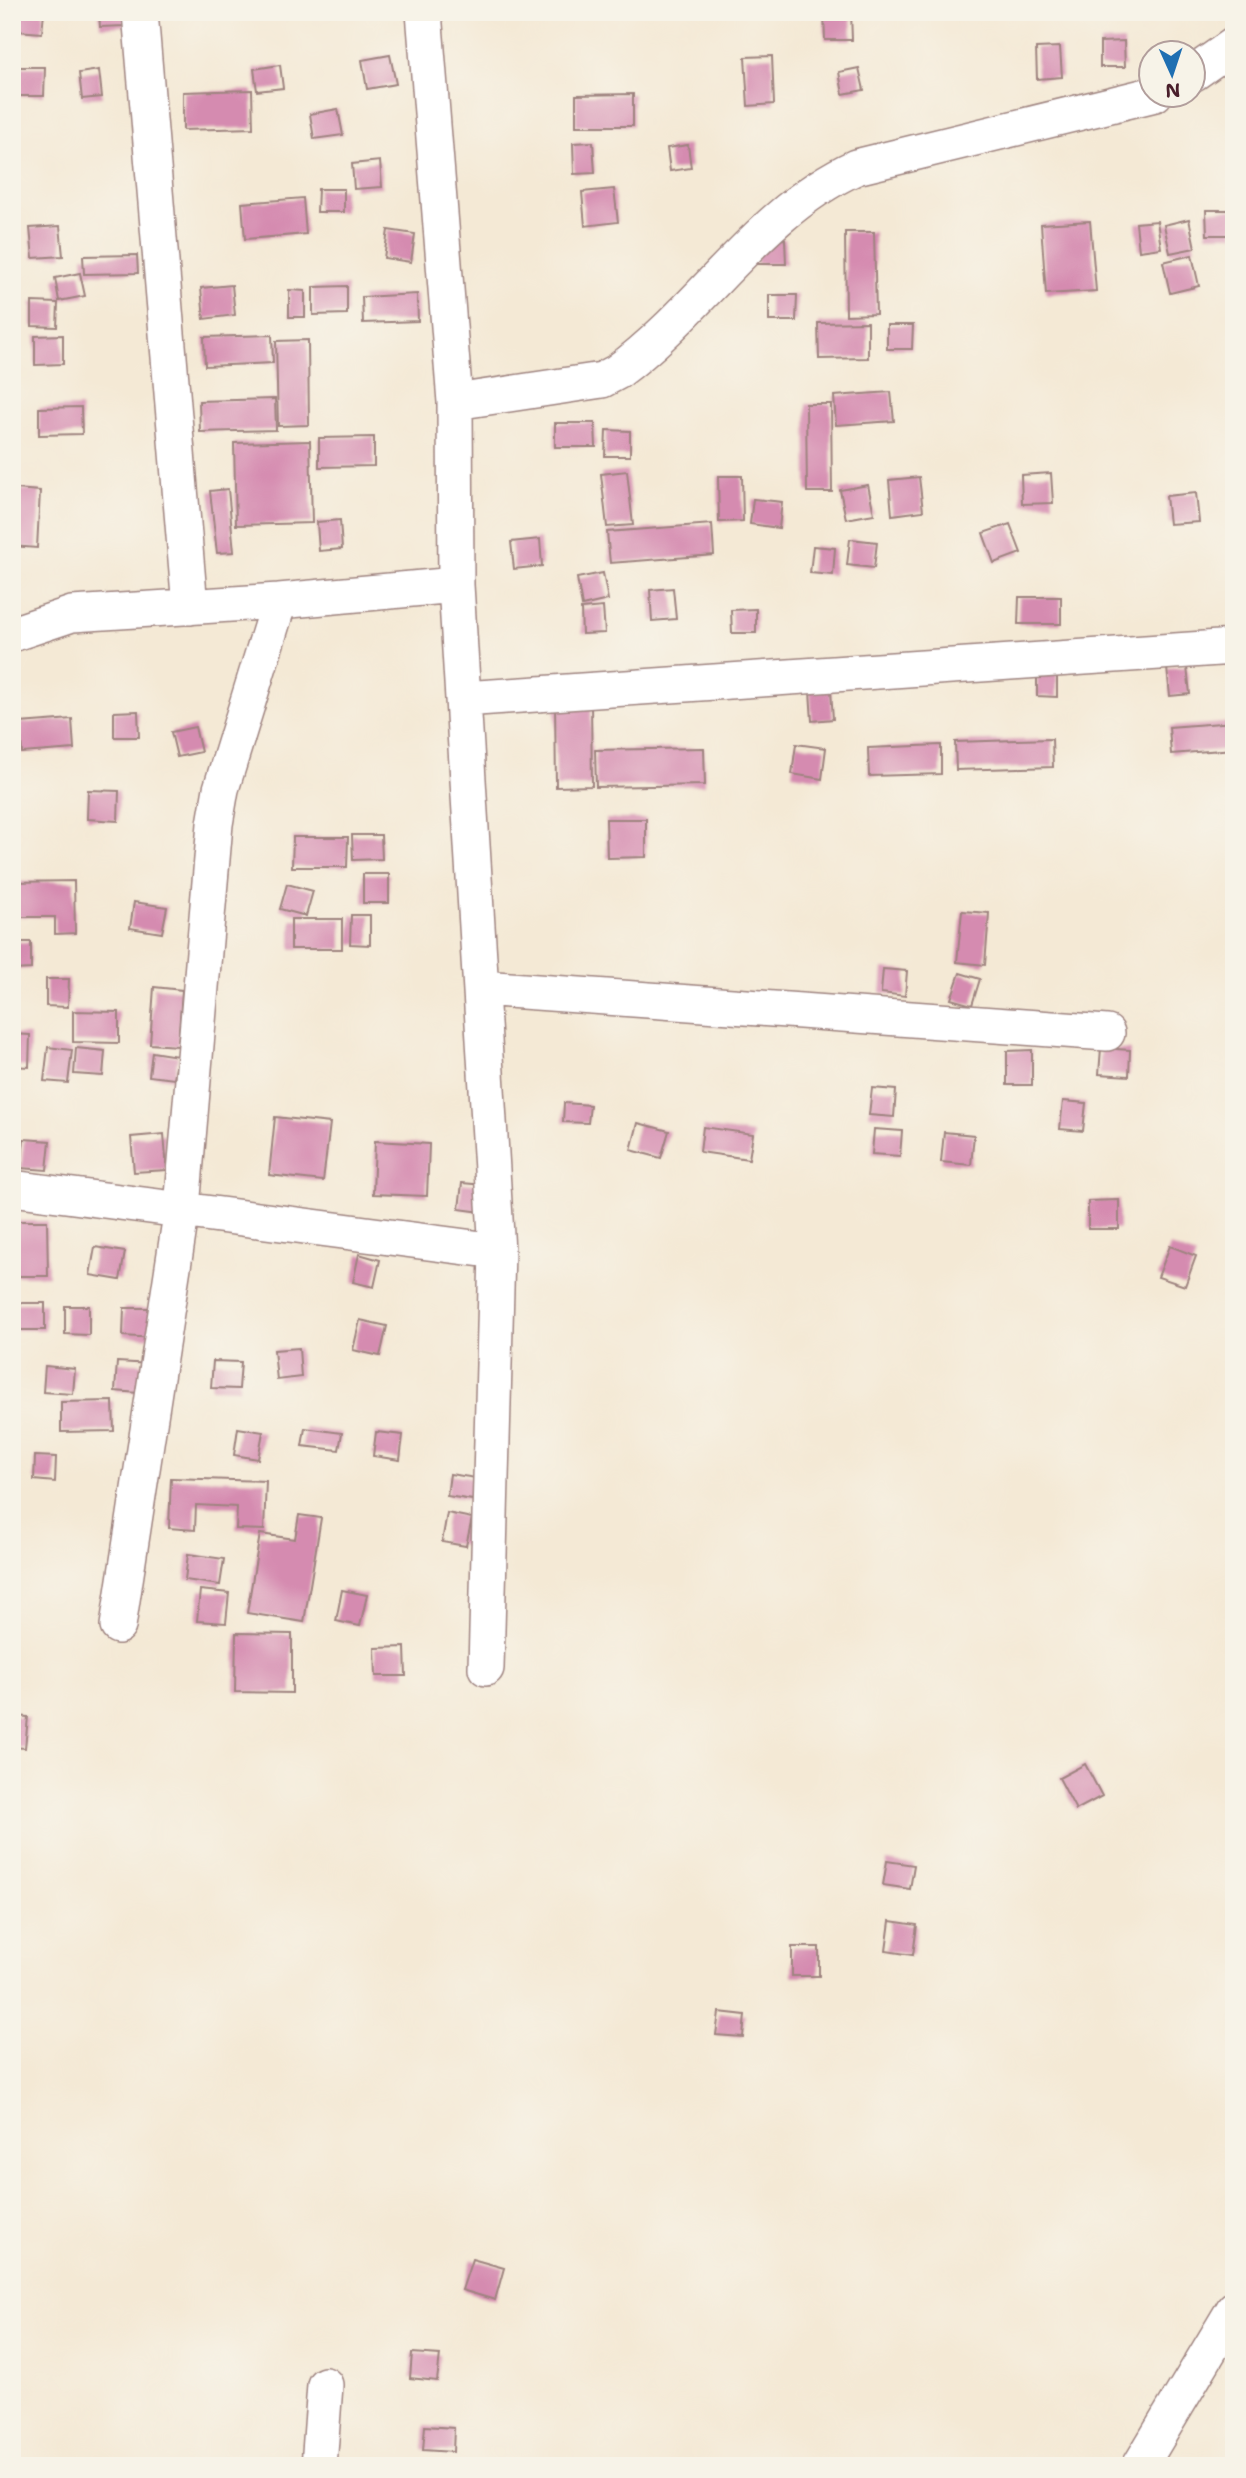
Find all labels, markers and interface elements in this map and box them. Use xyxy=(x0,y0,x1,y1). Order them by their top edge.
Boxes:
north arrow xyxy=(1138,38,1208,108)
text: N xyxy=(1165,78,1181,103)

